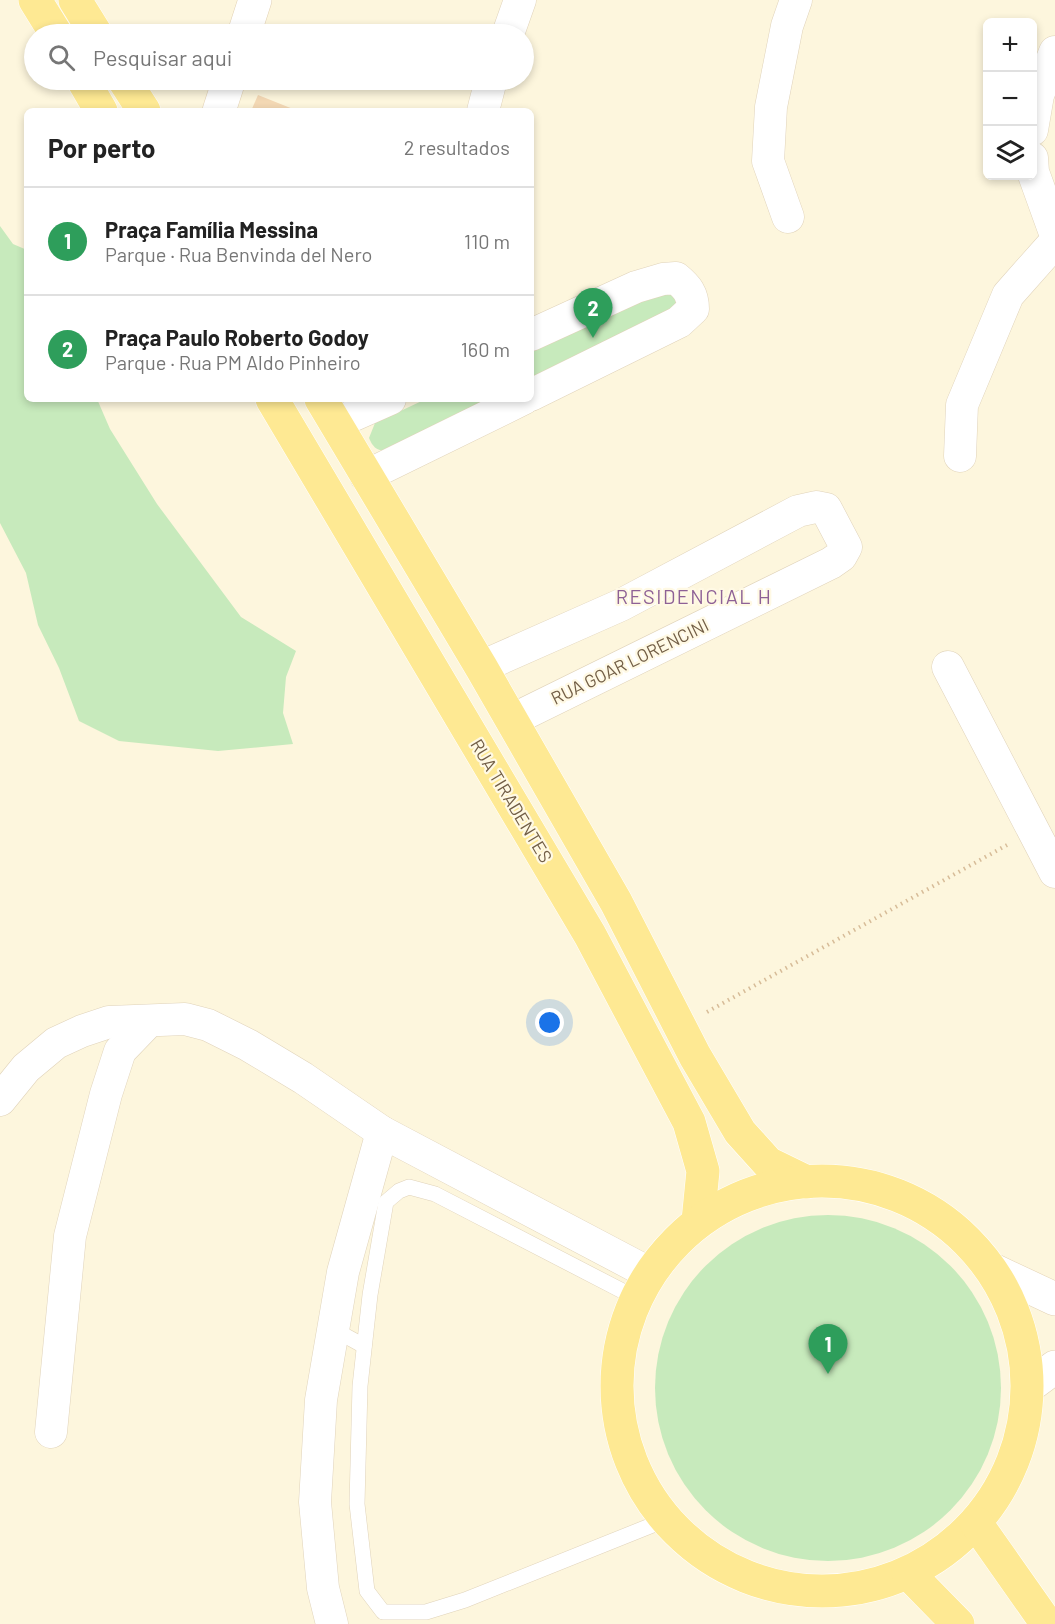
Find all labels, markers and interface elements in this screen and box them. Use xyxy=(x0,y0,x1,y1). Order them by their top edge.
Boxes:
map controls xyxy=(983,18,1037,180)
button: + xyxy=(983,18,1037,72)
search box xyxy=(24,24,534,90)
icon: search xyxy=(45,41,78,74)
text: Pesquisar aqui xyxy=(93,44,232,70)
button: − xyxy=(983,72,1037,126)
button: layers xyxy=(983,126,1037,180)
text: Por perto xyxy=(48,132,156,163)
text: 2 resultados xyxy=(404,135,510,159)
text: Praça Família Messina xyxy=(105,216,318,242)
text: 1 xyxy=(64,229,71,253)
text: 110 m xyxy=(464,229,510,253)
text: Parque · Rua Benvinda del Nero xyxy=(105,242,372,266)
pin: 2 xyxy=(574,288,612,338)
text: Praça Paulo Roberto Godoy xyxy=(105,324,369,350)
text: 2 xyxy=(62,337,73,361)
text: 160 m xyxy=(461,337,510,361)
text: Parque · Rua PM Aldo Pinheiro xyxy=(105,350,361,374)
district label: RESIDENCIAL H xyxy=(616,584,772,608)
street label: RUA GOAR LORENCINI xyxy=(547,613,712,709)
street label: RUA TIRADENTES xyxy=(466,735,557,866)
your location xyxy=(535,1008,564,1037)
pin: 1 xyxy=(808,1324,848,1374)

